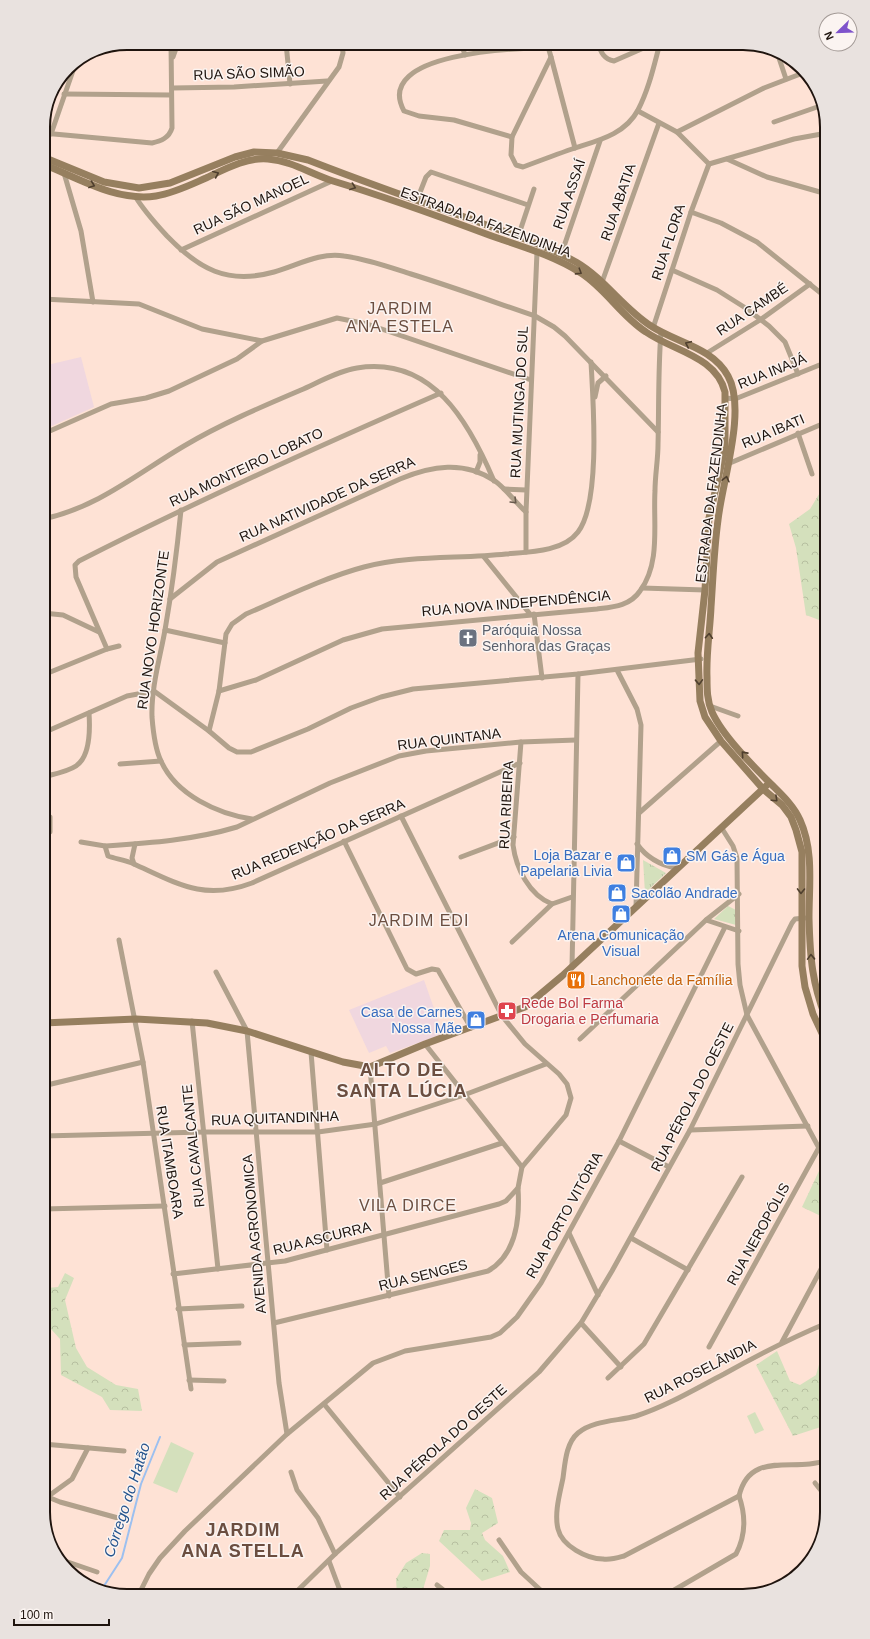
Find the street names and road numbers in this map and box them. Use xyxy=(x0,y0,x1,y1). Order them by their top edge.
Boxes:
street label: RUA SÃO SIMÃO xyxy=(193,63,305,83)
street label: RUA ASSAÍ xyxy=(550,157,589,231)
street label: RUA ABATIA xyxy=(597,161,639,243)
street label: RUA SÃO MANOEL xyxy=(191,170,311,238)
street label: ESTRADA DA FAZENDINHA xyxy=(398,184,574,261)
street label: RUA FLORA xyxy=(648,201,688,282)
street label: RUA CAMBÉ xyxy=(713,279,791,339)
street label: RUA MUTINGA DO SUL xyxy=(507,325,531,479)
street label: RUA INAJÁ xyxy=(735,350,809,392)
street label: ESTRADA DA FAZENDINHA xyxy=(692,402,730,584)
street label: RUA IBATI xyxy=(739,411,807,451)
street label: RUA MONTEIRO LOBATO xyxy=(167,424,325,510)
street label: RUA NATIVIDADE DA SERRA xyxy=(237,453,418,545)
street label: RUA NOVO HORIZONTE xyxy=(134,550,172,710)
street label: RUA NOVA INDEPENDÊNCIA xyxy=(421,587,612,619)
street label: RUA QUINTANA xyxy=(396,725,502,753)
street label: RUA RIBEIRA xyxy=(496,760,516,850)
street label: RUA REDENÇÃO DA SERRA xyxy=(229,795,408,883)
street label: RUA PÉROLA DO OESTE xyxy=(647,1020,737,1174)
street label: RUA CAVALCANTE xyxy=(179,1084,207,1208)
street label: RUA ITAMBOARA xyxy=(153,1104,187,1220)
street label: RUA QUITANDINHA xyxy=(211,1108,340,1128)
street label: RUA PORTO VITÓRIA xyxy=(523,1149,606,1281)
street label: AVENIDA AGRONOMICA xyxy=(239,1153,269,1314)
street label: RUA NEROPÓLIS xyxy=(723,1180,793,1288)
street label: RUA ASCURRA xyxy=(271,1218,373,1258)
street label: RUA SENGES xyxy=(377,1256,469,1294)
street label: RUA ROSELÂNDIA xyxy=(642,1336,759,1406)
street label: RUA PÉROLA DO OESTE xyxy=(376,1381,510,1503)

